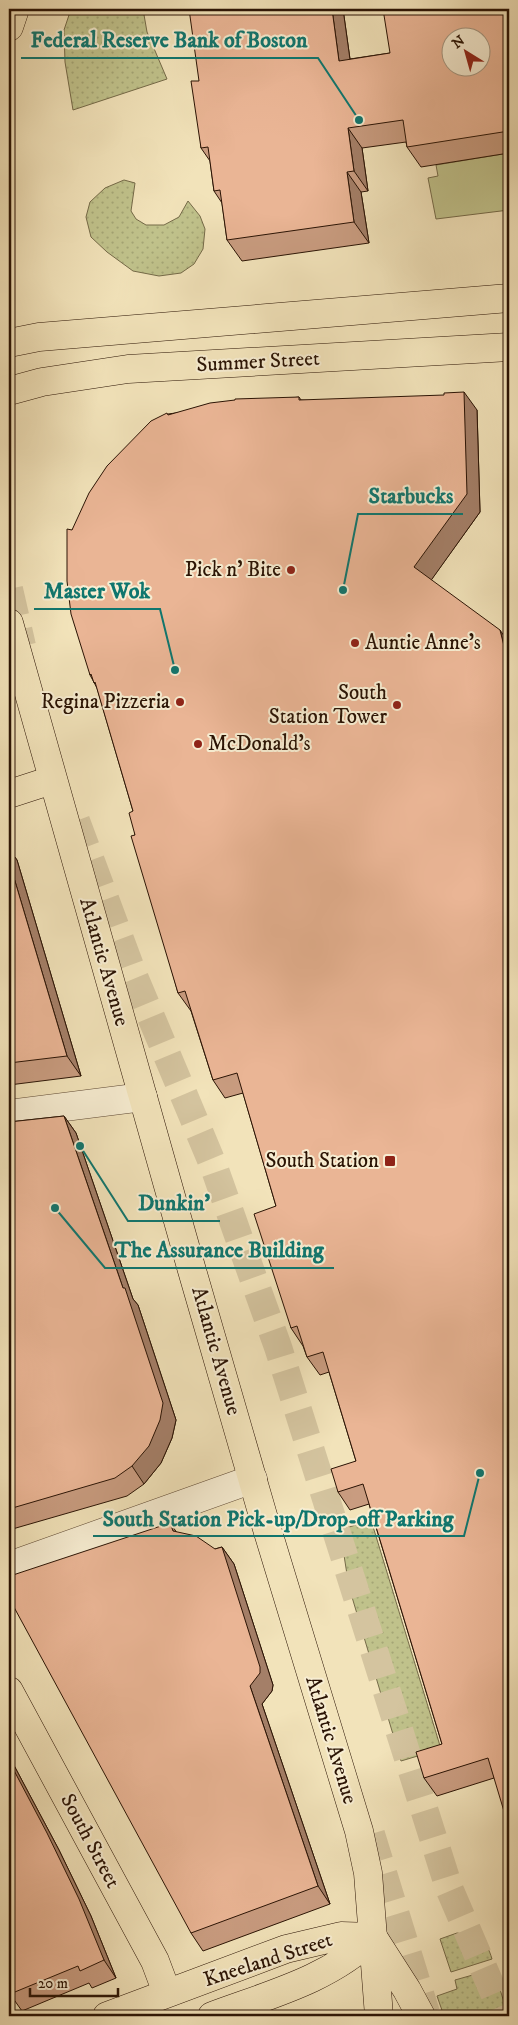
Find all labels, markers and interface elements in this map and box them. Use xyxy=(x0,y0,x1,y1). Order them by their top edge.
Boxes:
callout: Federal Reserve Bank of Boston xyxy=(21,21,318,58)
text: Federal Reserve Bank of Boston xyxy=(31,27,308,54)
north arrow xyxy=(440,28,490,78)
text: N xyxy=(449,31,469,53)
street label: Summer Street xyxy=(196,346,321,378)
callout: Starbucks xyxy=(358,477,463,514)
text: Starbucks xyxy=(369,483,454,510)
place label: Pick n’ Bite xyxy=(185,557,281,583)
marker: Pick n’ Bite xyxy=(285,564,297,576)
callout: Master Wok xyxy=(34,572,160,609)
text: Master Wok xyxy=(44,578,151,605)
place label: Auntie Anne's xyxy=(365,630,481,656)
marker: Auntie Anne's xyxy=(349,637,361,649)
place label: South Station Tower xyxy=(269,680,387,730)
place label: Regina Pizzeria xyxy=(41,689,170,715)
marker: Regina Pizzeria xyxy=(174,696,186,708)
marker: South Station Tower xyxy=(391,699,403,711)
place label: McDonald's xyxy=(208,731,311,757)
marker: McDonald's xyxy=(192,738,204,750)
street label: Atlantic Avenue xyxy=(73,895,135,1030)
place label: South Station xyxy=(265,1148,379,1174)
marker: South Station xyxy=(383,1154,397,1168)
callout: Dunkin' xyxy=(128,1184,220,1221)
text: Dunkin' xyxy=(138,1190,210,1217)
callout: The Assurance Building xyxy=(105,1231,334,1268)
text: The Assurance Building xyxy=(113,1237,325,1264)
street label: Atlantic Avenue xyxy=(185,1284,247,1419)
callout: South Station Pick-up/Drop-off Parking xyxy=(93,1499,464,1536)
text: South Station Pick-up/Drop-off Parking xyxy=(102,1506,455,1533)
street label: Atlantic Avenue xyxy=(299,1673,363,1807)
street label: South Street xyxy=(54,1789,126,1893)
street label: Kneeland Street xyxy=(200,1927,336,1993)
scale bar xyxy=(30,1965,118,1997)
text: 20 m xyxy=(38,1974,68,1993)

